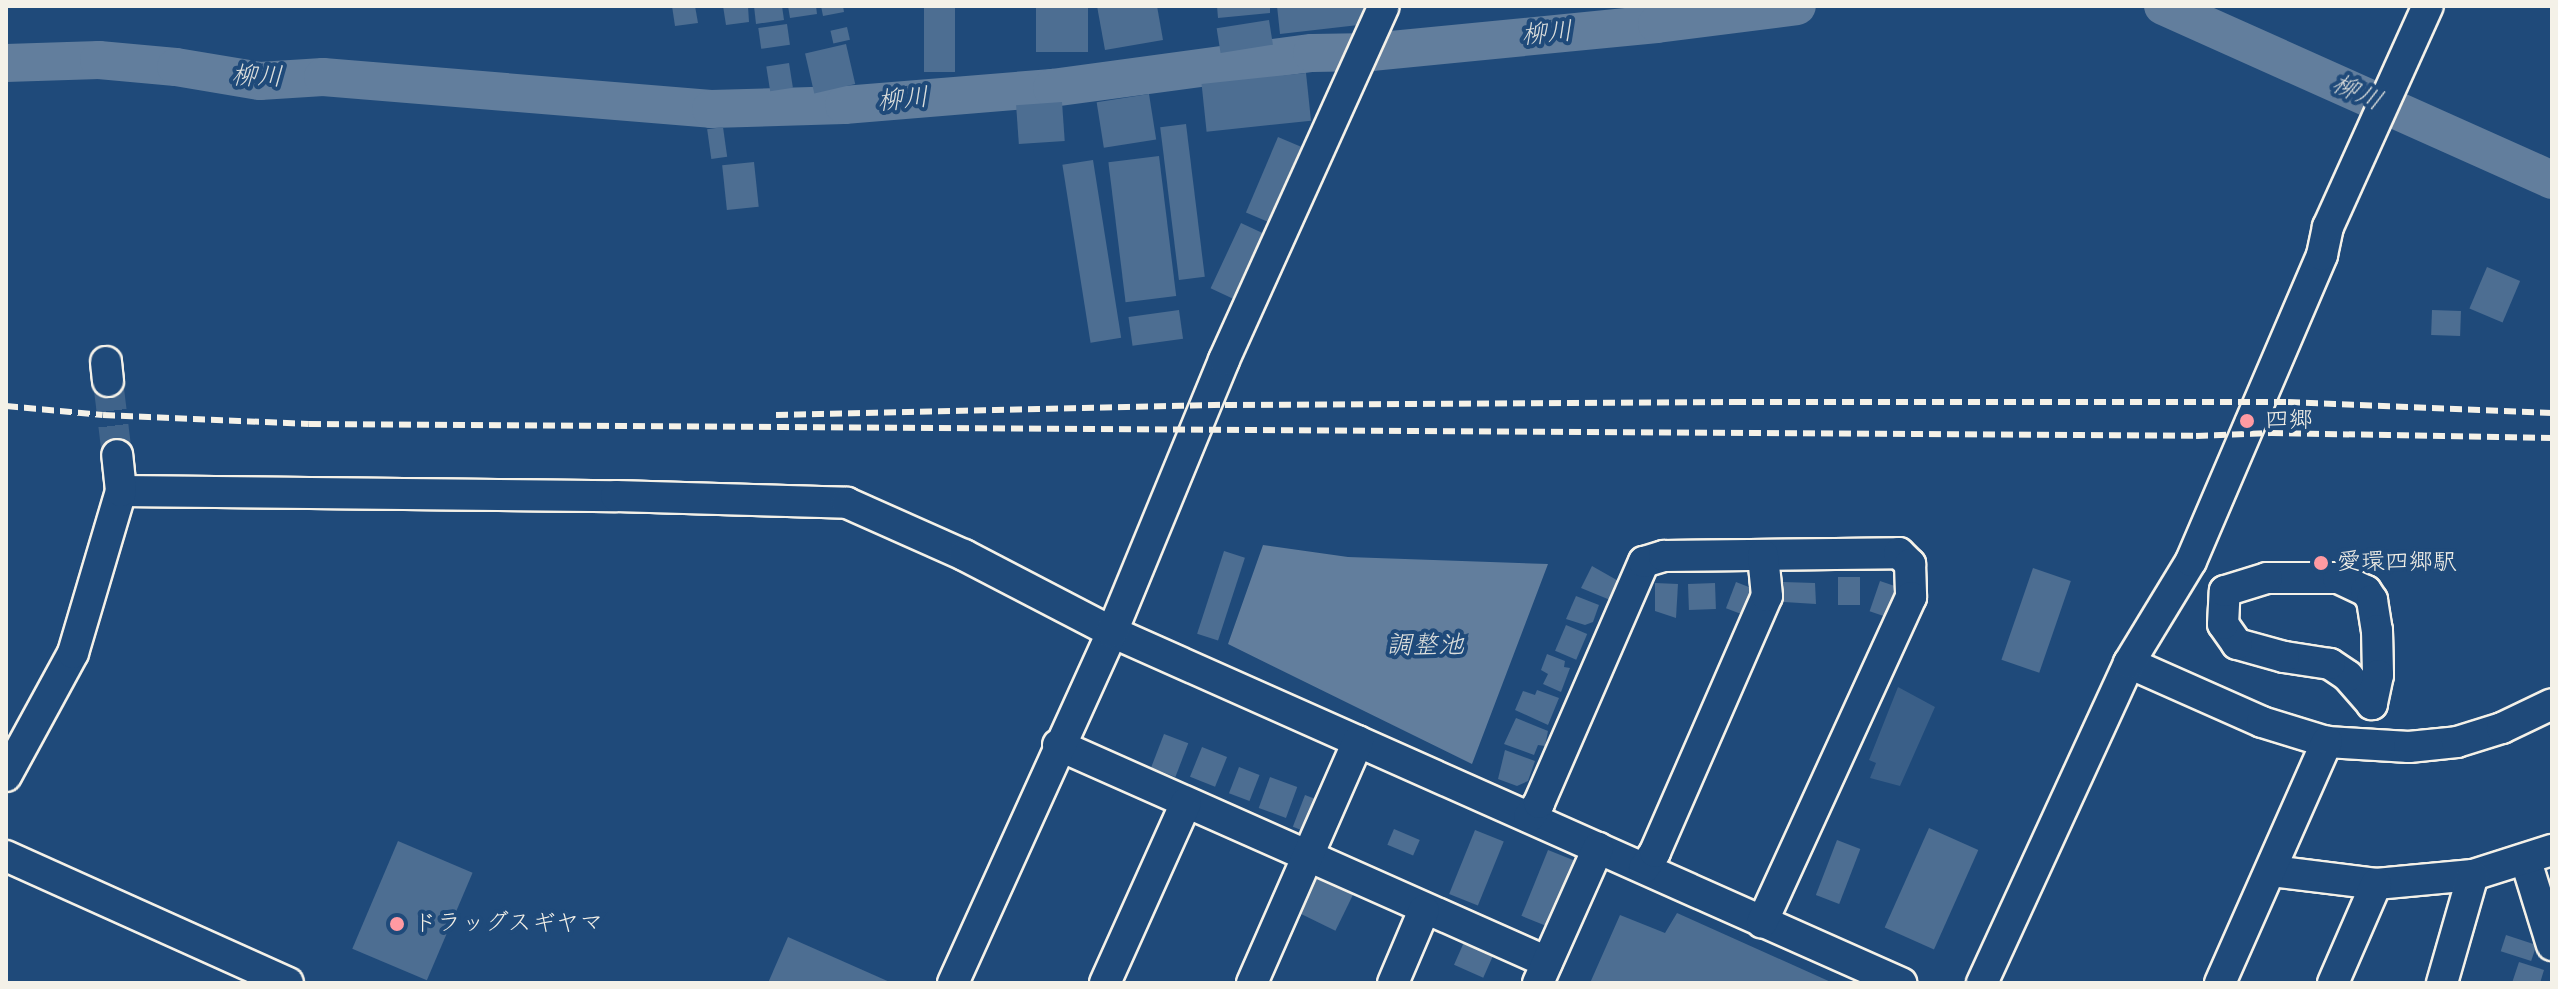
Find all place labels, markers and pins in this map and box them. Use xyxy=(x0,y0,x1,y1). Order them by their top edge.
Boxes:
place label: 四郷 xyxy=(2265,407,2313,435)
marker: 四郷 xyxy=(2236,410,2258,432)
place label: 愛環四郷駅 xyxy=(2337,549,2457,577)
marker: 愛環四郷駅 xyxy=(2312,554,2330,572)
place label: ドラッグスギヤマ xyxy=(413,910,605,938)
marker: ドラッグスギヤマ xyxy=(388,915,406,933)

